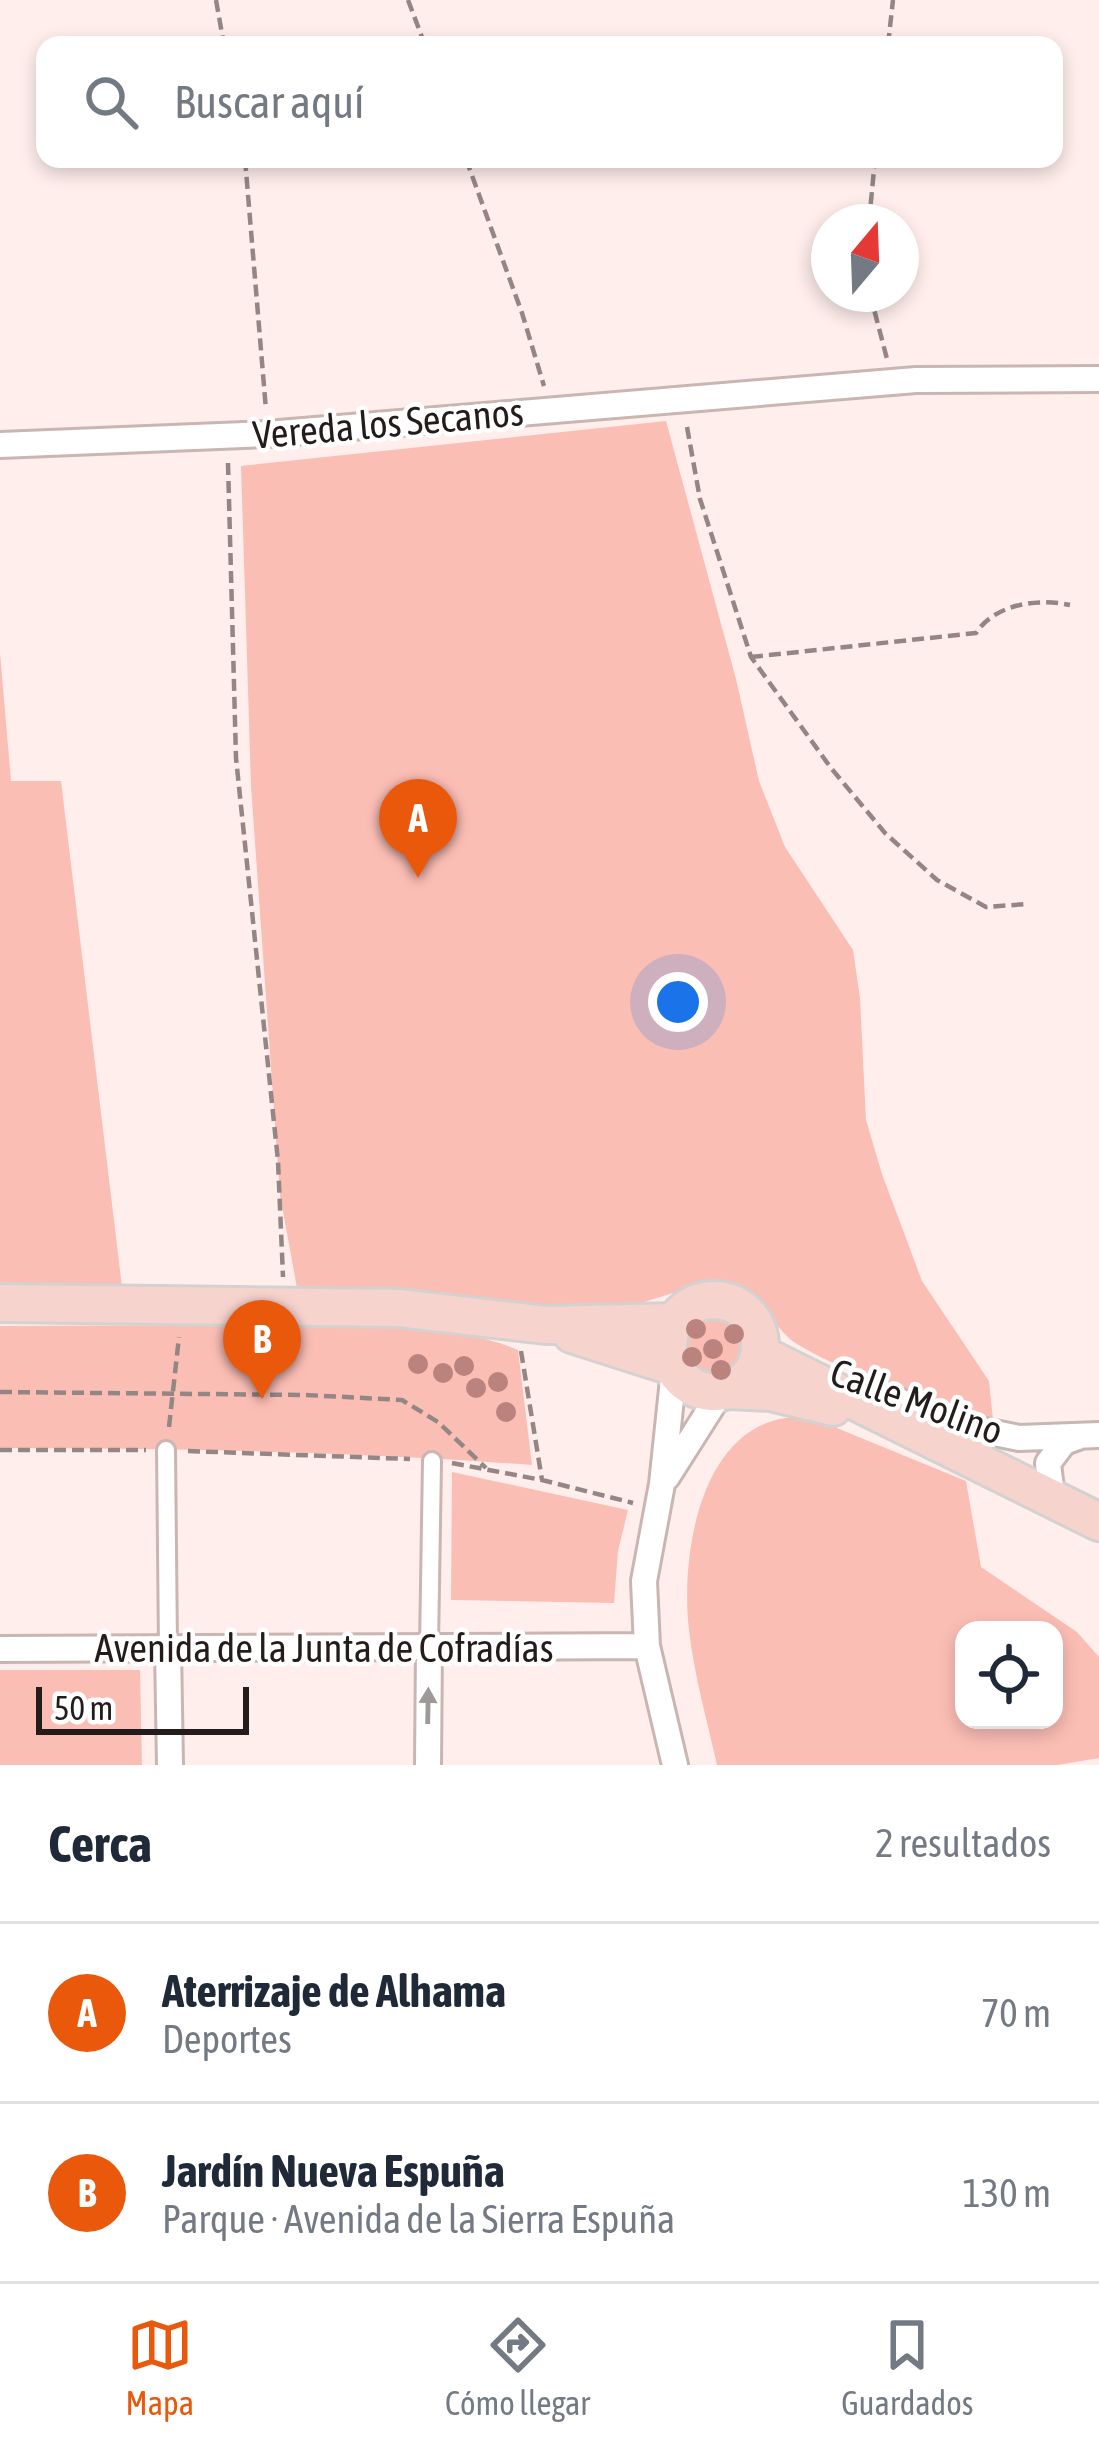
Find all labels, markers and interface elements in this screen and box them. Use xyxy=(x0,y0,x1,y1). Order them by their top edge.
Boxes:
search box xyxy=(36,36,1063,168)
icon: search xyxy=(78,69,144,135)
text: Buscar aquí xyxy=(174,76,364,128)
north arrow xyxy=(811,204,919,312)
street label: Vereda los Secanos xyxy=(251,389,525,457)
pin: A xyxy=(379,779,457,878)
your location xyxy=(648,972,708,1032)
pin: B xyxy=(223,1300,301,1399)
street label: Calle Molino xyxy=(825,1350,1009,1452)
map controls xyxy=(955,1621,1063,1729)
button: locate xyxy=(955,1621,1063,1729)
street label: Avenida de la Junta de Cofradías xyxy=(94,1626,554,1670)
scale bar xyxy=(36,1681,249,1734)
one-way arrow xyxy=(419,1686,438,1724)
text: 50 m xyxy=(54,1689,113,1727)
text: Cerca xyxy=(48,1814,152,1873)
text: 2 resultados xyxy=(875,1821,1051,1865)
text: Aterrizaje de Alhama xyxy=(162,1965,506,2017)
text: A xyxy=(77,1991,97,2035)
text: 70 m xyxy=(981,1991,1051,2035)
text: Deportes xyxy=(162,2017,292,2061)
text: Jardín Nueva Espuña xyxy=(162,2145,505,2197)
text: B xyxy=(78,2171,96,2215)
text: 130 m xyxy=(963,2171,1051,2215)
text: Parque · Avenida de la Sierra Espuña xyxy=(162,2197,675,2241)
tab: Mapa xyxy=(126,2312,194,2422)
tab: Cómo llegar xyxy=(445,2312,590,2422)
tab: Guardados xyxy=(841,2312,973,2422)

